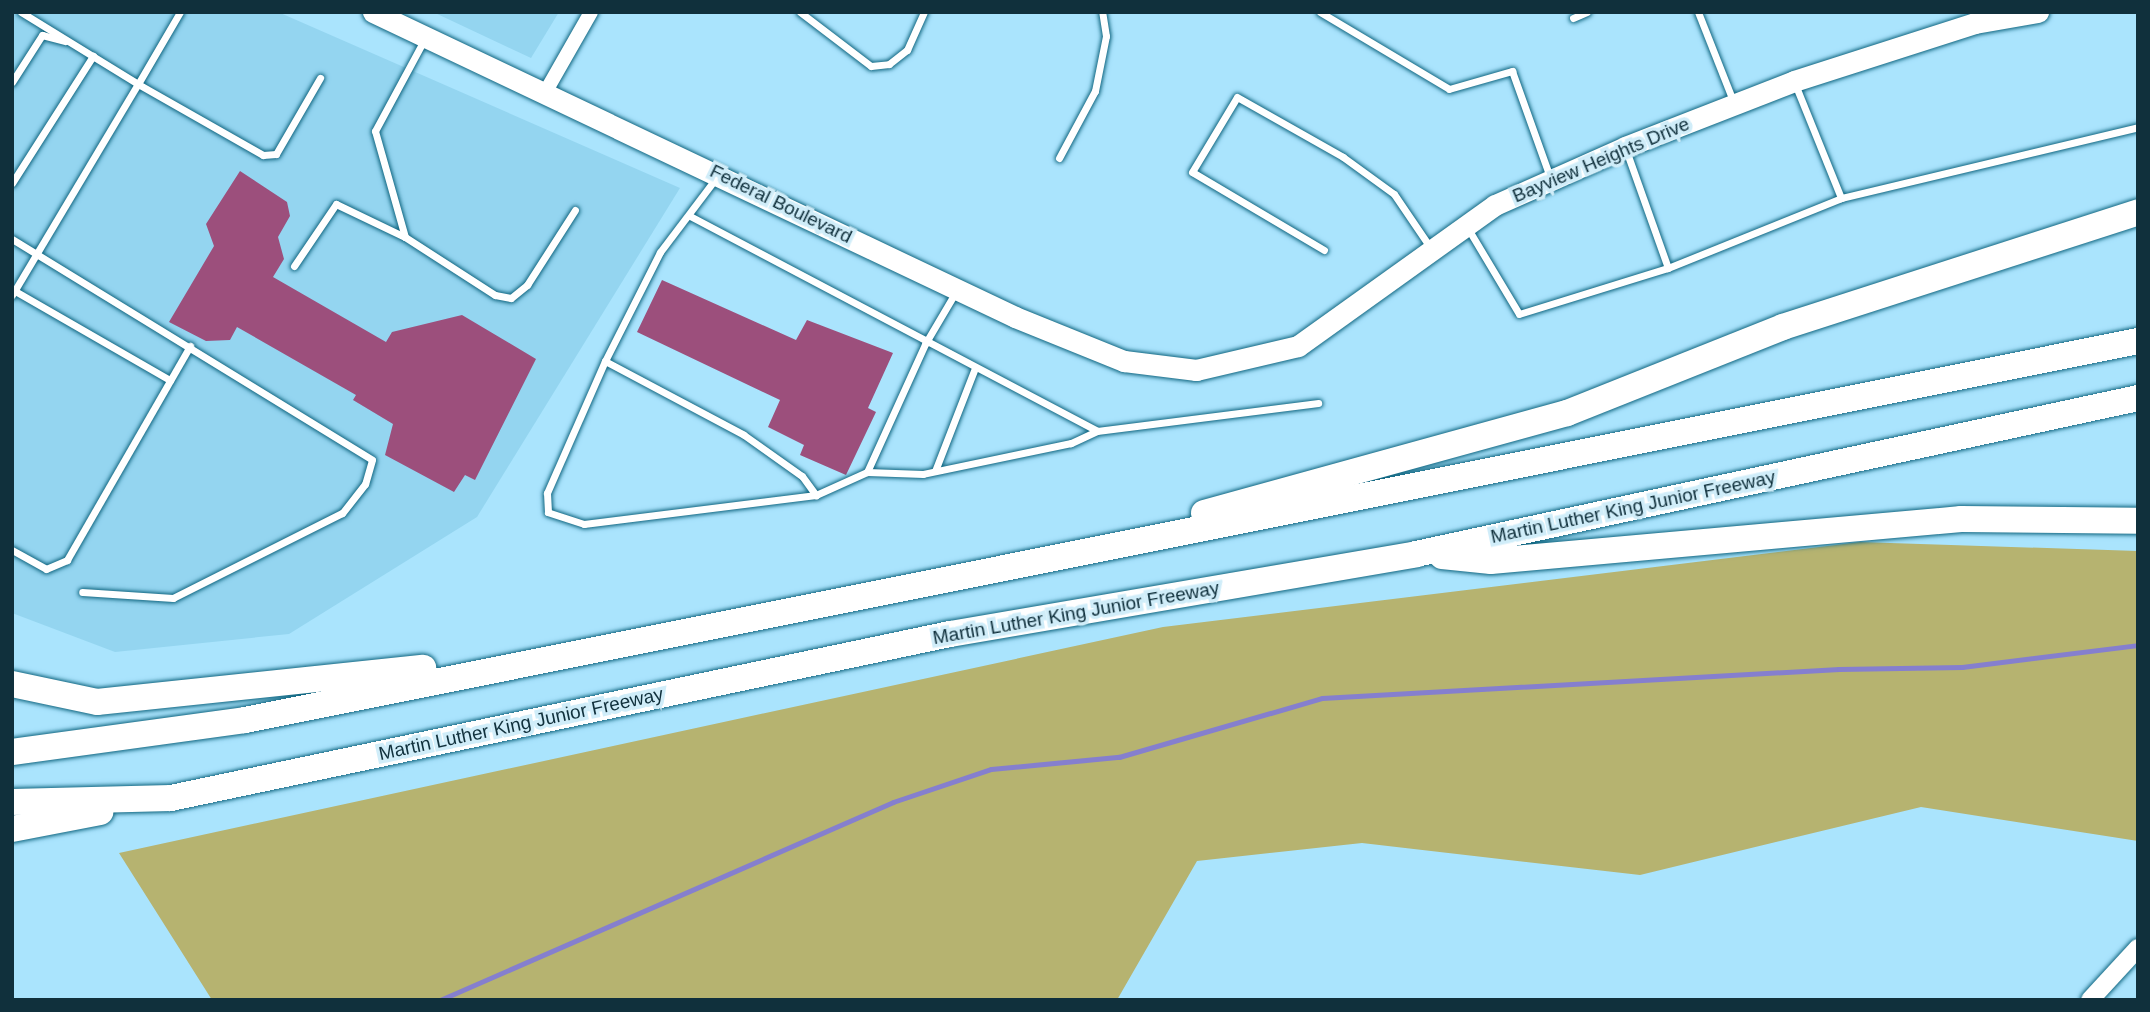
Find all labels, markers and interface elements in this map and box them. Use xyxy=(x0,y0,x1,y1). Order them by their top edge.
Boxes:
street label: Bayview Heights Drive xyxy=(1509,112,1693,208)
street label: Federal Boulevard xyxy=(706,160,856,248)
street label: Martin Luther King Junior Freeway xyxy=(1489,466,1777,548)
street label: Martin Luther King Junior Freeway xyxy=(931,577,1221,649)
street label: Martin Luther King Junior Freeway xyxy=(377,683,665,765)

